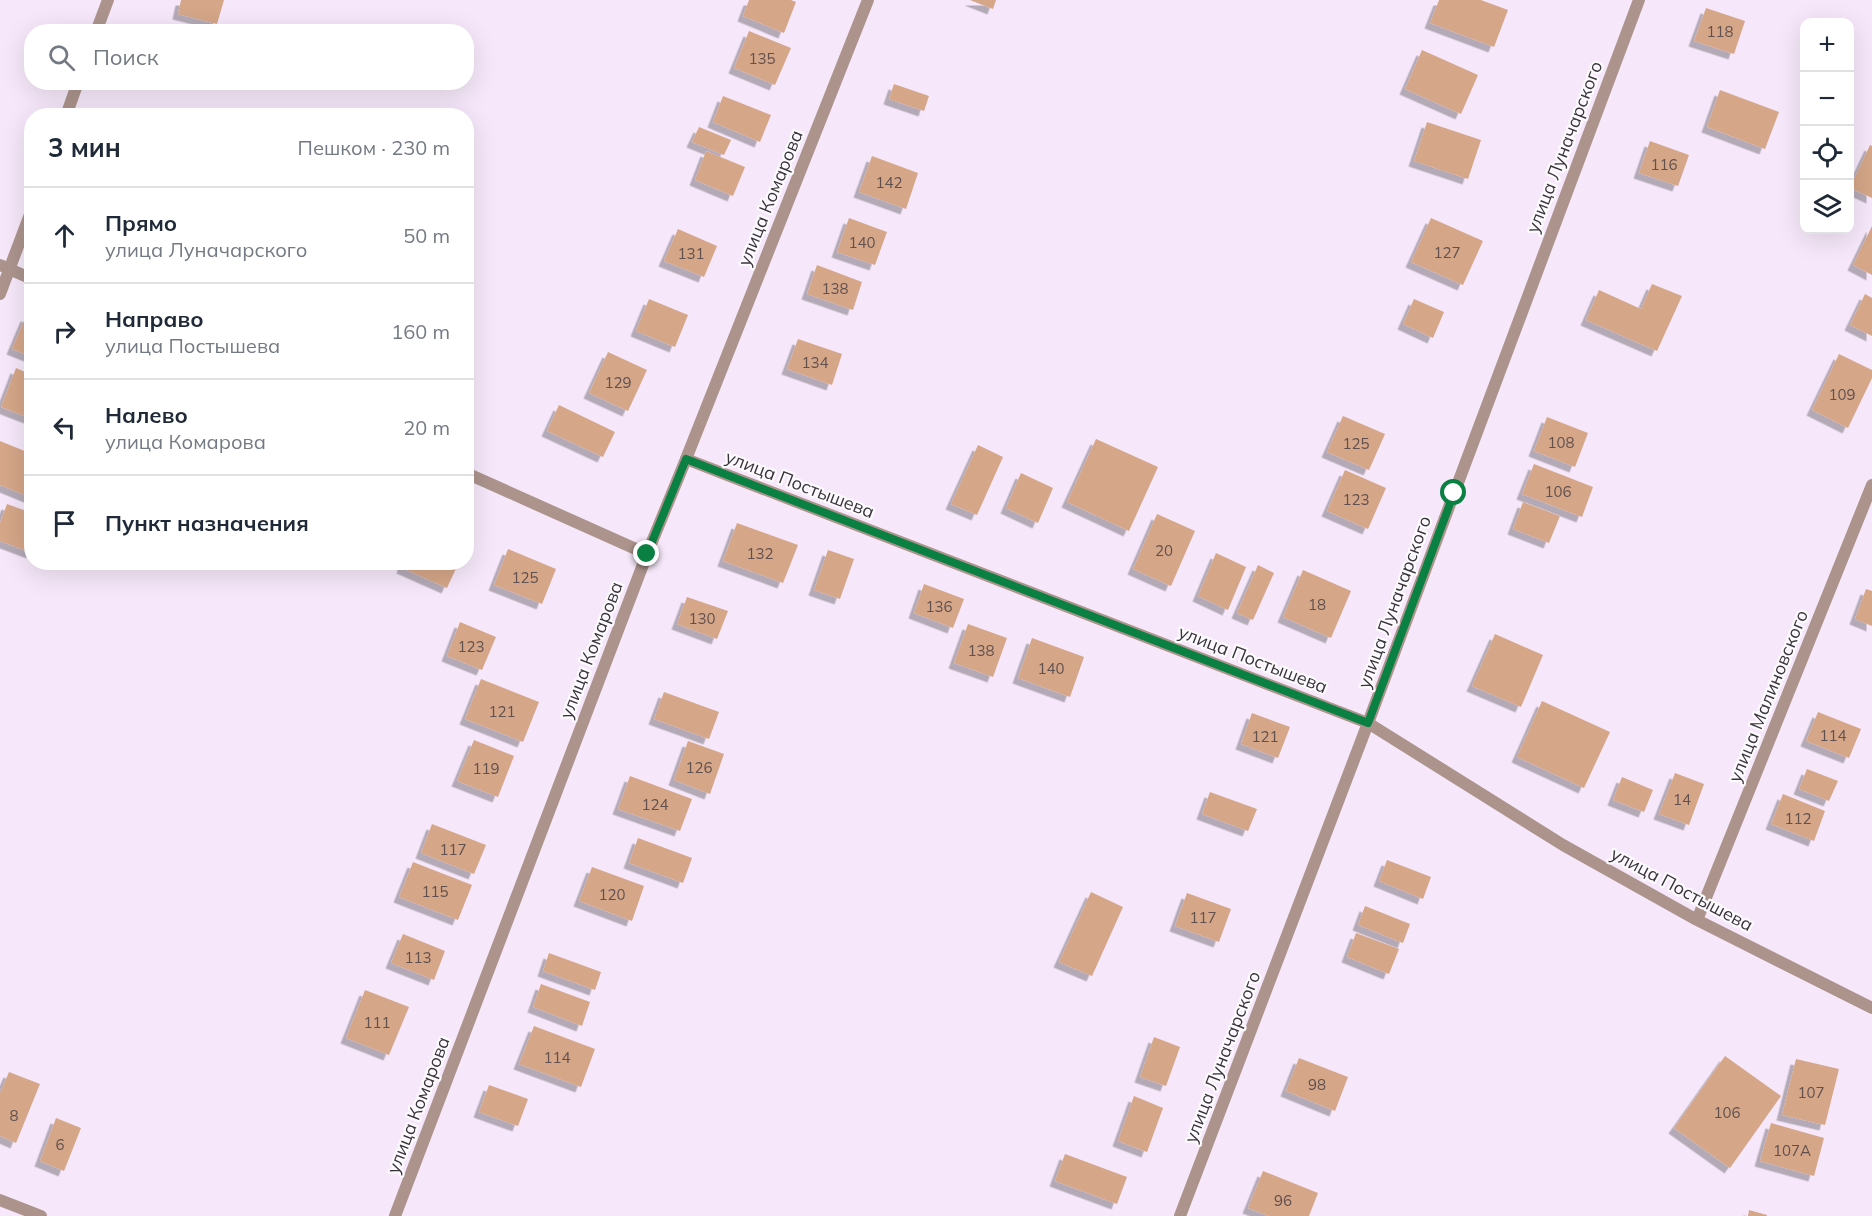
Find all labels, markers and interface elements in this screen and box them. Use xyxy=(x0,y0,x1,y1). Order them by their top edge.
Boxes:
map controls xyxy=(1800,18,1854,234)
button: + xyxy=(1800,18,1854,72)
house number: 118 xyxy=(1706,22,1734,41)
search box xyxy=(24,24,474,90)
icon: search xyxy=(45,41,78,74)
text: Поиск xyxy=(93,43,159,71)
house number: 135 xyxy=(748,49,776,68)
street label: улица Луначарского xyxy=(1521,58,1607,236)
button: − xyxy=(1800,72,1854,126)
button: locate xyxy=(1800,126,1854,180)
street label: улица Комарова xyxy=(732,127,808,269)
text: 3 мин xyxy=(48,131,121,164)
text: Пешком · 230 m xyxy=(298,135,450,160)
house number: 116 xyxy=(1650,155,1678,174)
house number: 142 xyxy=(875,173,903,192)
button: layers xyxy=(1800,180,1854,234)
text: Прямо xyxy=(105,209,177,237)
icon: ahead xyxy=(48,219,81,252)
text: 50 m xyxy=(403,223,450,248)
house number: 140 xyxy=(848,233,876,252)
text: улица Луначарского xyxy=(105,237,307,262)
house number: 127 xyxy=(1433,243,1461,262)
house number: 131 xyxy=(677,244,705,263)
house number: 138 xyxy=(821,279,849,298)
text: Направо xyxy=(105,305,203,333)
icon: right xyxy=(48,315,81,348)
text: 160 m xyxy=(391,319,450,344)
text: улица Постышева xyxy=(105,333,280,358)
house number: 134 xyxy=(801,353,829,372)
house number: 129 xyxy=(604,373,632,392)
house number: 109 xyxy=(1828,385,1856,404)
text: Налево xyxy=(105,401,188,429)
icon: left xyxy=(48,411,81,444)
text: 20 m xyxy=(403,415,450,440)
text: улица Комарова xyxy=(105,429,266,454)
house number: 108 xyxy=(1547,433,1575,452)
house number: 125 xyxy=(1342,434,1370,453)
street label: улица Постышева xyxy=(722,445,878,523)
route start xyxy=(1440,479,1466,505)
house number: 106 xyxy=(1544,482,1572,501)
house number: 123 xyxy=(1342,490,1370,509)
icon: arrive xyxy=(48,507,81,540)
text: Пункт назначения xyxy=(105,509,309,537)
street label: улица Луначарского xyxy=(1352,512,1436,692)
route end xyxy=(633,540,659,566)
house number: 20 xyxy=(1155,541,1173,560)
house number: 132 xyxy=(746,544,774,563)
house number: 125 xyxy=(511,568,539,587)
street label: улица Комарова xyxy=(554,578,628,722)
house number: 18 xyxy=(1308,595,1326,614)
house number: 136 xyxy=(925,597,953,616)
street label: улица Малиновского xyxy=(1723,606,1813,786)
house number: 130 xyxy=(688,609,716,628)
street label: улица Постышева xyxy=(1175,620,1331,698)
house number: 123 xyxy=(457,637,485,656)
house number: 138 xyxy=(967,641,995,660)
house number: 140 xyxy=(1037,659,1065,678)
house number: 121 xyxy=(488,702,516,721)
house number: 114 xyxy=(1819,726,1847,745)
house number: 121 xyxy=(1251,727,1279,746)
house number: 126 xyxy=(685,758,713,777)
house number: 119 xyxy=(472,759,500,778)
house number: 14 xyxy=(1673,790,1691,809)
house number: 124 xyxy=(641,795,669,814)
house number: 112 xyxy=(1784,809,1812,828)
house number: 117 xyxy=(439,840,467,859)
street label: улица Постышева xyxy=(1607,842,1757,936)
house number: 115 xyxy=(421,882,449,901)
house number: 120 xyxy=(598,885,626,904)
house number: 117 xyxy=(1189,908,1217,927)
house number: 113 xyxy=(404,948,432,967)
street label: улица Луначарского xyxy=(1179,968,1265,1146)
house number: 111 xyxy=(363,1013,391,1032)
street label: улица Комарова xyxy=(381,1033,455,1177)
house number: 114 xyxy=(543,1048,571,1067)
house number: 98 xyxy=(1308,1075,1326,1094)
house number: 107 xyxy=(1797,1083,1825,1102)
house number: 106 xyxy=(1713,1103,1741,1122)
house number: 8 xyxy=(9,1106,19,1125)
house number: 6 xyxy=(55,1135,65,1154)
house number: 107А xyxy=(1773,1141,1811,1160)
house number: 96 xyxy=(1274,1191,1292,1210)

